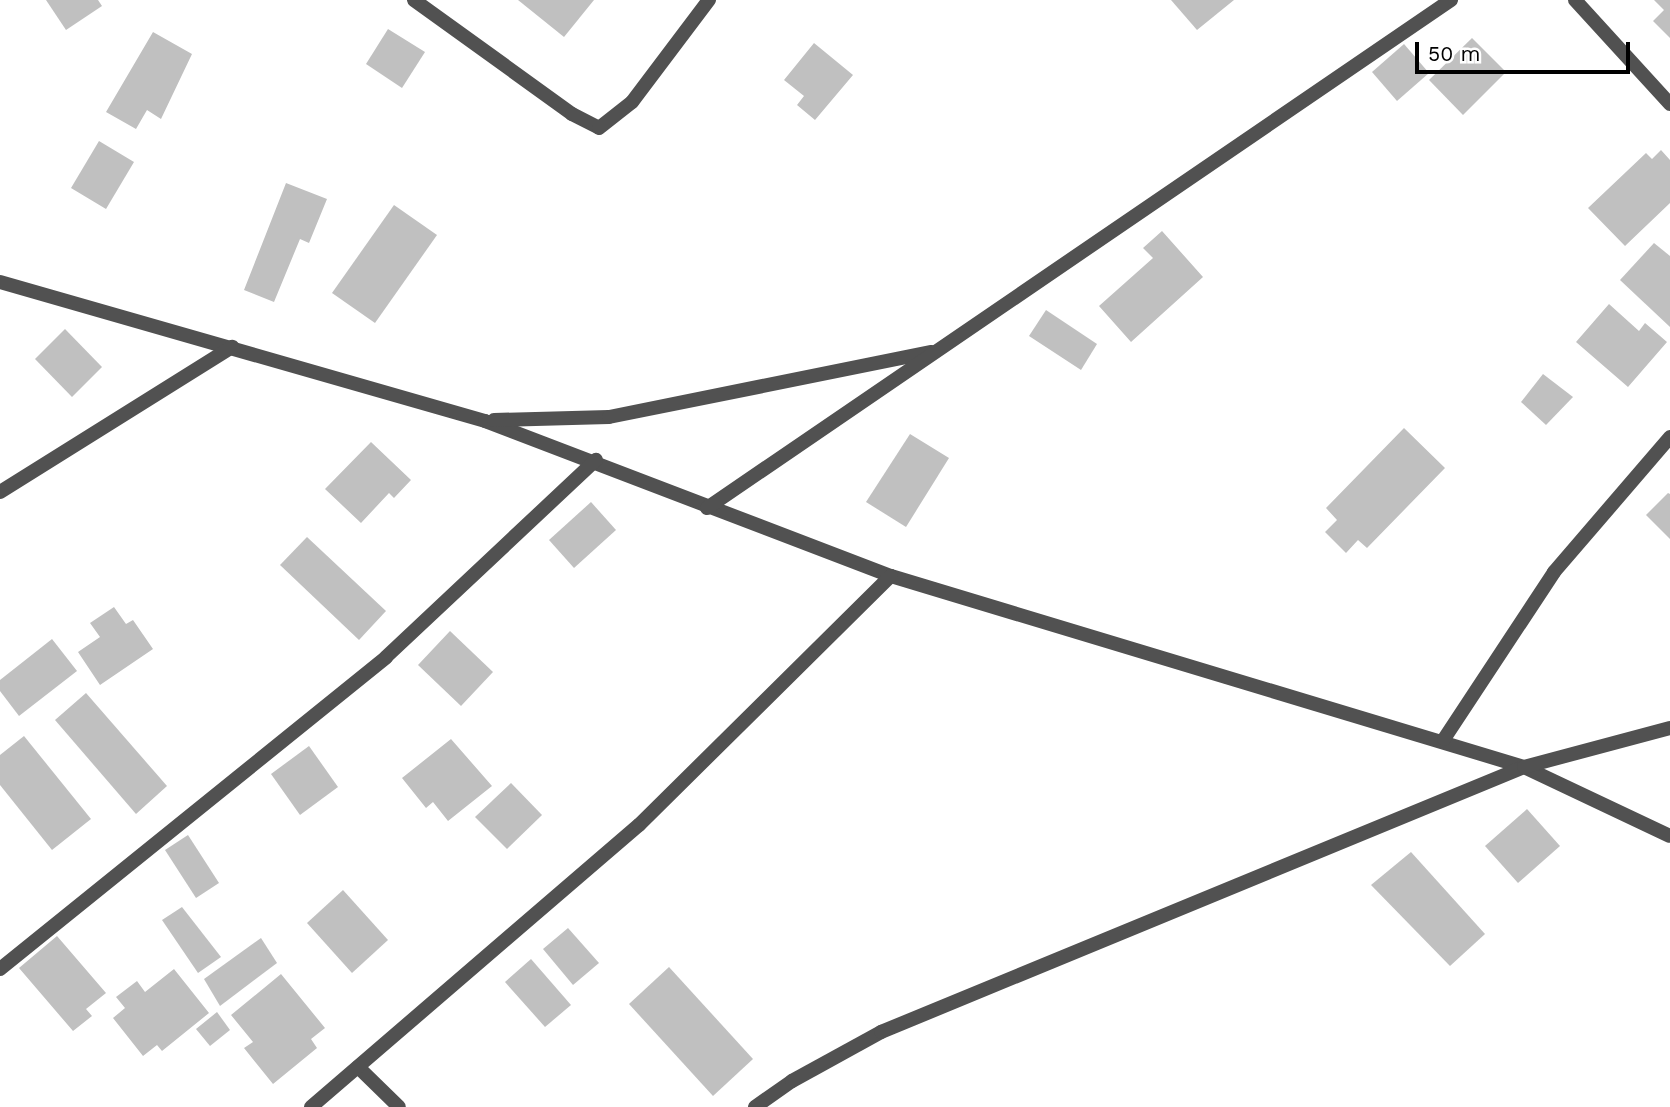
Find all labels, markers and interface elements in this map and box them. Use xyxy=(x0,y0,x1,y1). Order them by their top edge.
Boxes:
scale bar xyxy=(1418,28,1633,72)
text: 50 m xyxy=(1428,41,1480,66)

